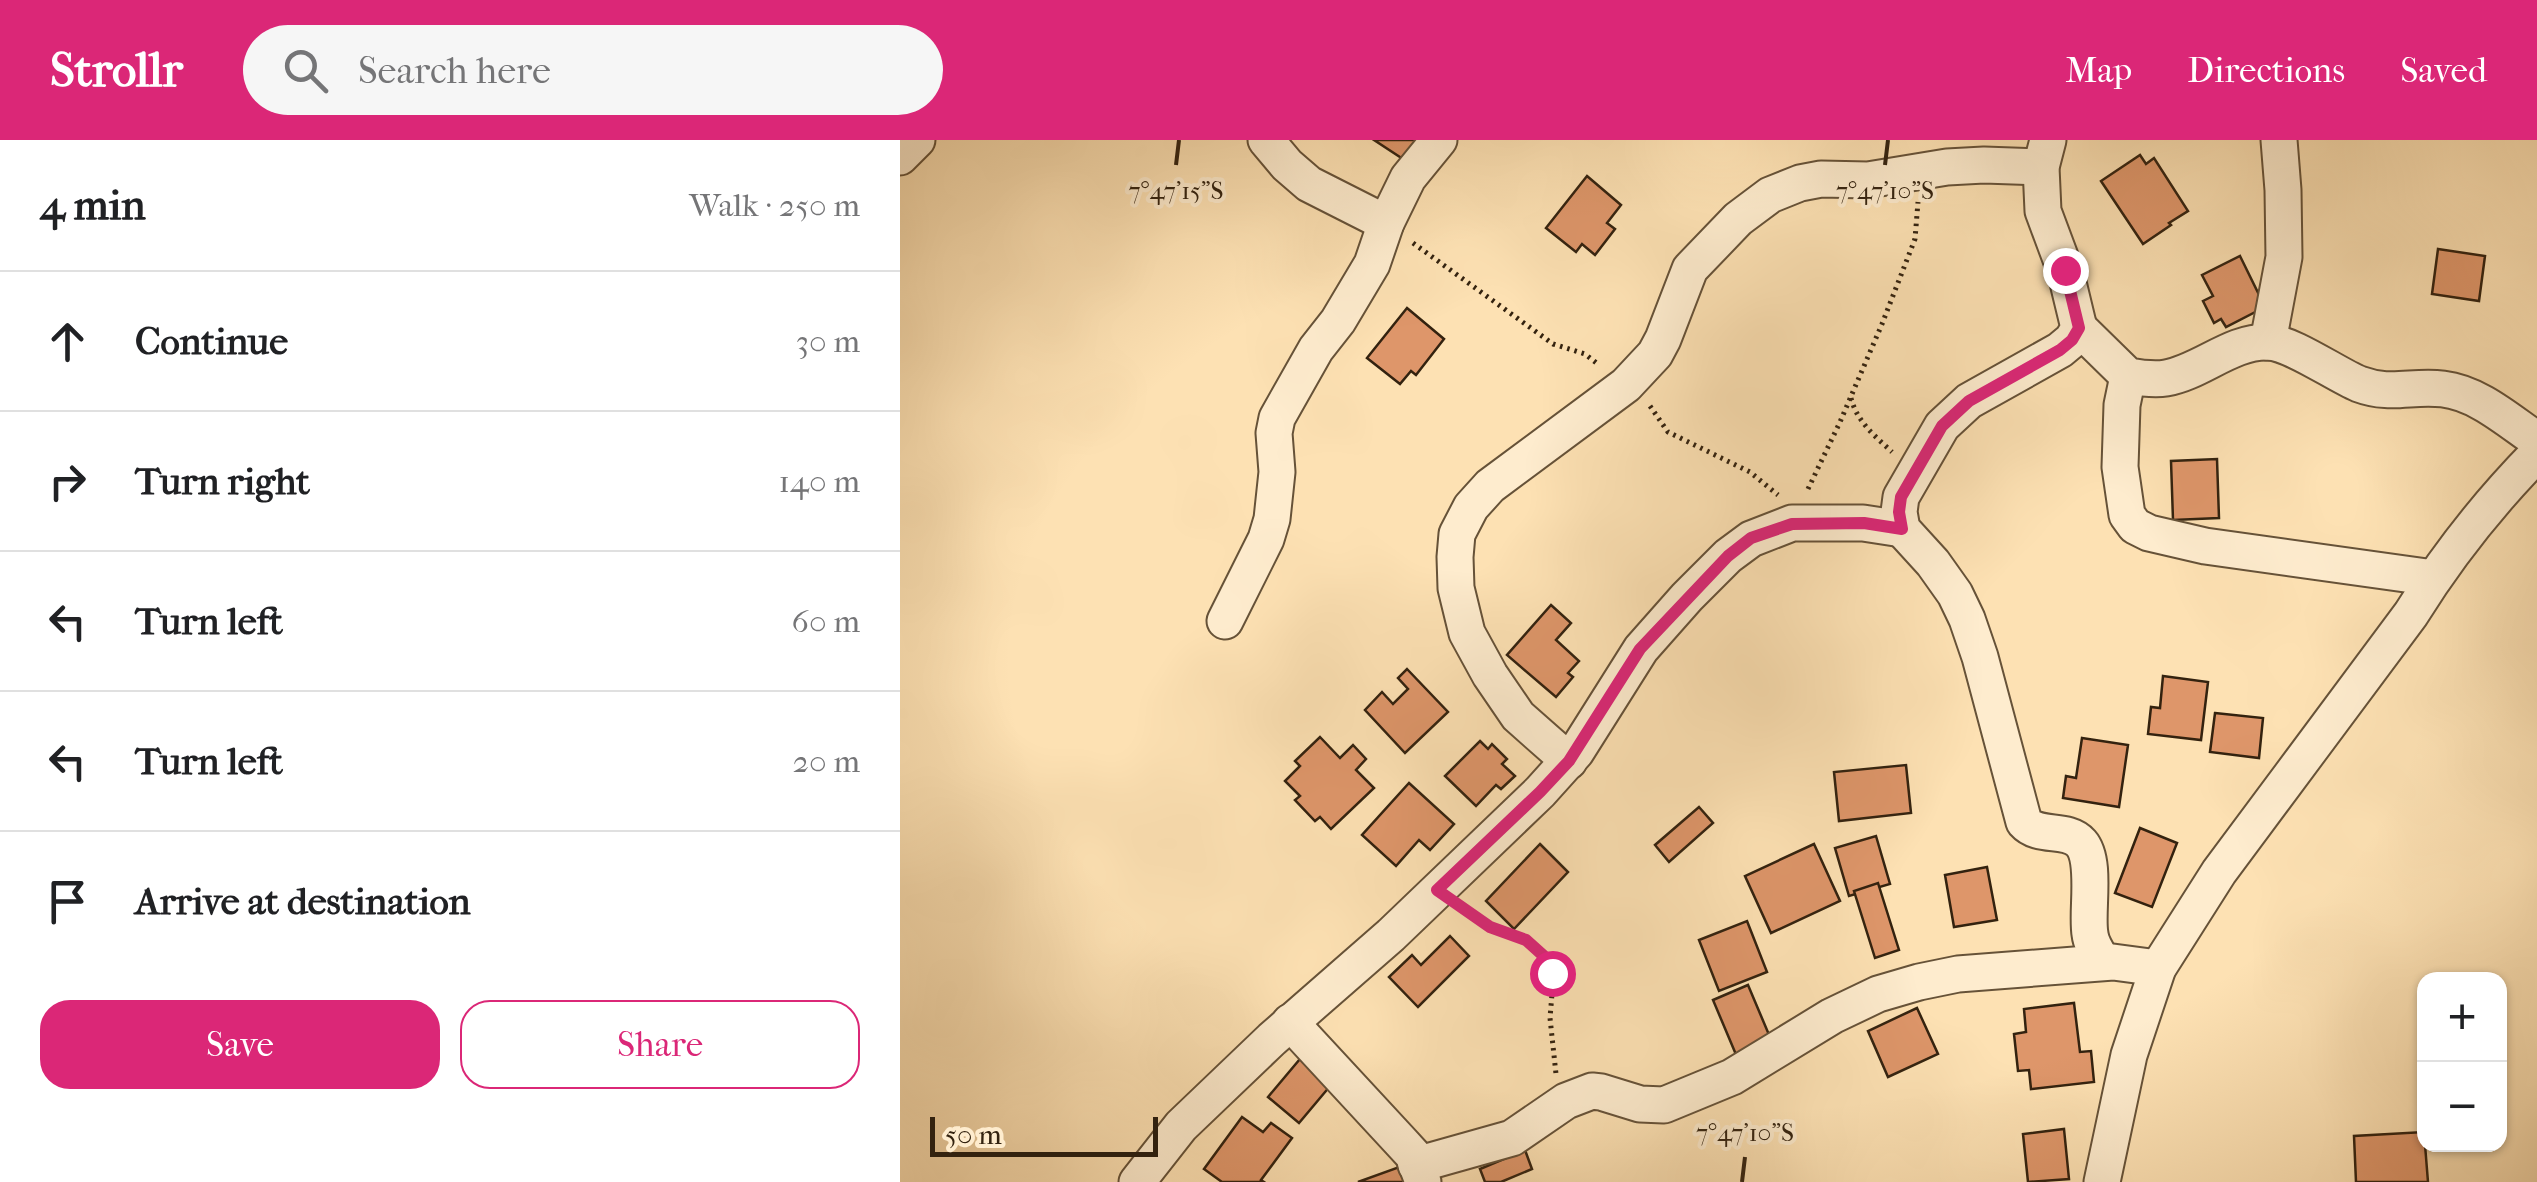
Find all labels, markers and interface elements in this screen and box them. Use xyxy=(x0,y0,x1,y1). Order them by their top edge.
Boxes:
search box xyxy=(243,25,943,115)
text: Strollr xyxy=(50,42,183,98)
icon: search xyxy=(278,43,333,98)
text: Search here xyxy=(358,48,551,93)
text: Map xyxy=(2065,50,2132,91)
text: Directions xyxy=(2187,50,2345,91)
text: Saved xyxy=(2400,50,2487,91)
text: 7°47'15"S xyxy=(1129,176,1223,205)
text: 7°47'10"S xyxy=(1836,176,1934,205)
text: 4 min xyxy=(40,181,146,230)
text: Walk · 250 m xyxy=(689,187,860,224)
route end xyxy=(2043,248,2089,294)
icon: ahead xyxy=(40,314,95,369)
text: Continue xyxy=(135,319,288,364)
text: 30 m xyxy=(796,323,860,360)
icon: right xyxy=(40,454,95,509)
text: Turn right xyxy=(135,459,310,504)
text: 140 m xyxy=(779,463,860,500)
icon: left xyxy=(40,594,95,649)
text: Turn left xyxy=(135,599,283,644)
text: 60 m xyxy=(792,603,860,640)
icon: left xyxy=(40,734,95,789)
text: Turn left xyxy=(135,739,283,784)
text: 20 m xyxy=(792,743,860,780)
icon: arrive xyxy=(40,874,95,929)
text: Arrive at destination xyxy=(135,879,471,924)
route start xyxy=(1530,951,1576,997)
map controls xyxy=(2417,972,2507,1152)
button: + xyxy=(2417,972,2507,1062)
button: Save xyxy=(40,1000,440,1089)
button: Share xyxy=(460,1000,860,1089)
button: − xyxy=(2417,1062,2507,1152)
scale bar xyxy=(930,1112,1158,1156)
text: 50 m xyxy=(945,1118,1002,1151)
text: 7°47'10"S xyxy=(1696,1118,1794,1147)

